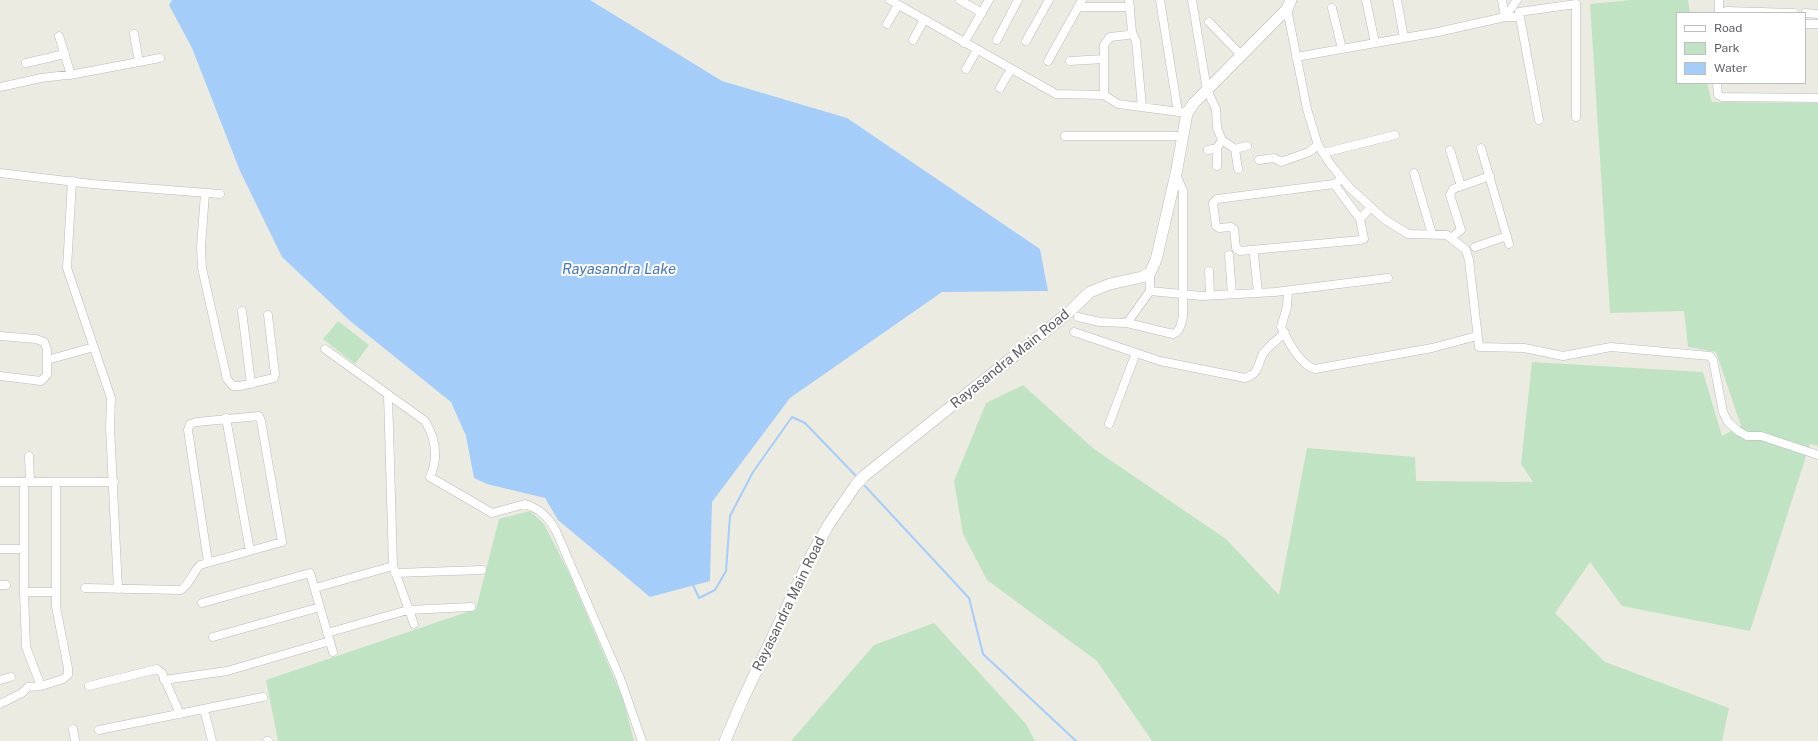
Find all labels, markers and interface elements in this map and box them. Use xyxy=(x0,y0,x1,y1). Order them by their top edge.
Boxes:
legend xyxy=(1676,12,1806,84)
text: Road xyxy=(1714,21,1742,35)
text: Park xyxy=(1714,41,1740,55)
text: Water xyxy=(1714,61,1747,75)
water label: Rayasandra Lake xyxy=(562,260,676,278)
street label: Rayasandra Main Road xyxy=(947,306,1073,412)
street label: Rayasandra Main Road xyxy=(749,534,829,674)

